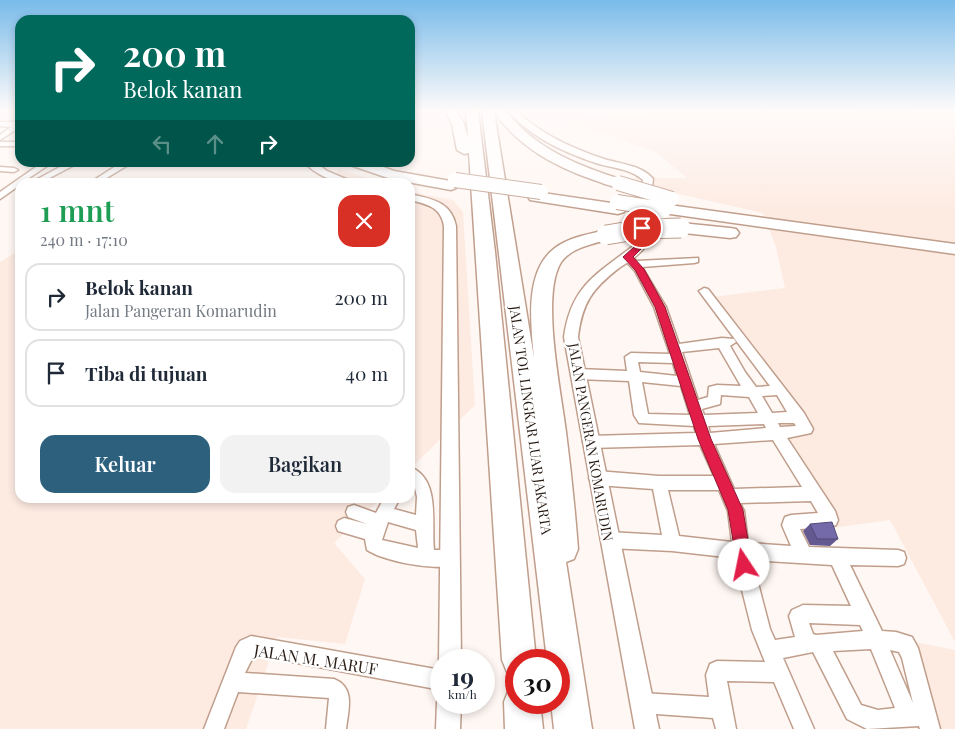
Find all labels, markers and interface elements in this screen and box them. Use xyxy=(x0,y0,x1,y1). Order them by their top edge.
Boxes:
text: 200 m xyxy=(123,29,226,76)
icon: right xyxy=(40,35,105,100)
text: Belok kanan xyxy=(123,74,242,104)
icon: left xyxy=(148,130,176,158)
icon: ahead xyxy=(201,130,229,158)
icon: right xyxy=(254,130,282,158)
text: 1 mnt xyxy=(40,190,114,230)
button: close xyxy=(338,195,390,247)
pin xyxy=(621,207,663,249)
icon: arrive xyxy=(628,214,656,242)
text: 240 m · 17:10 xyxy=(40,229,128,250)
text: Belok kanan xyxy=(85,274,193,300)
icon: right xyxy=(42,283,70,311)
text: 200 m xyxy=(334,284,388,310)
text: Jalan Pangeran Komarudin xyxy=(85,300,277,321)
street label: JALAN TOL LINGKAR LUAR JAKARTA xyxy=(505,303,557,536)
street label: JALAN PANGERAN KOMARUDIN xyxy=(564,340,618,543)
icon: arrive xyxy=(42,359,70,387)
text: Tiba di tujuan xyxy=(85,360,207,386)
text: 40 m xyxy=(346,360,388,386)
button: Keluar xyxy=(40,435,210,493)
button: Bagikan xyxy=(220,435,390,493)
position arrow xyxy=(717,538,769,590)
street label: JALAN M. MARUF xyxy=(252,639,379,679)
speed limit sign: 30 xyxy=(505,649,570,714)
text: 19 xyxy=(451,659,474,692)
text: km/h xyxy=(448,686,477,702)

